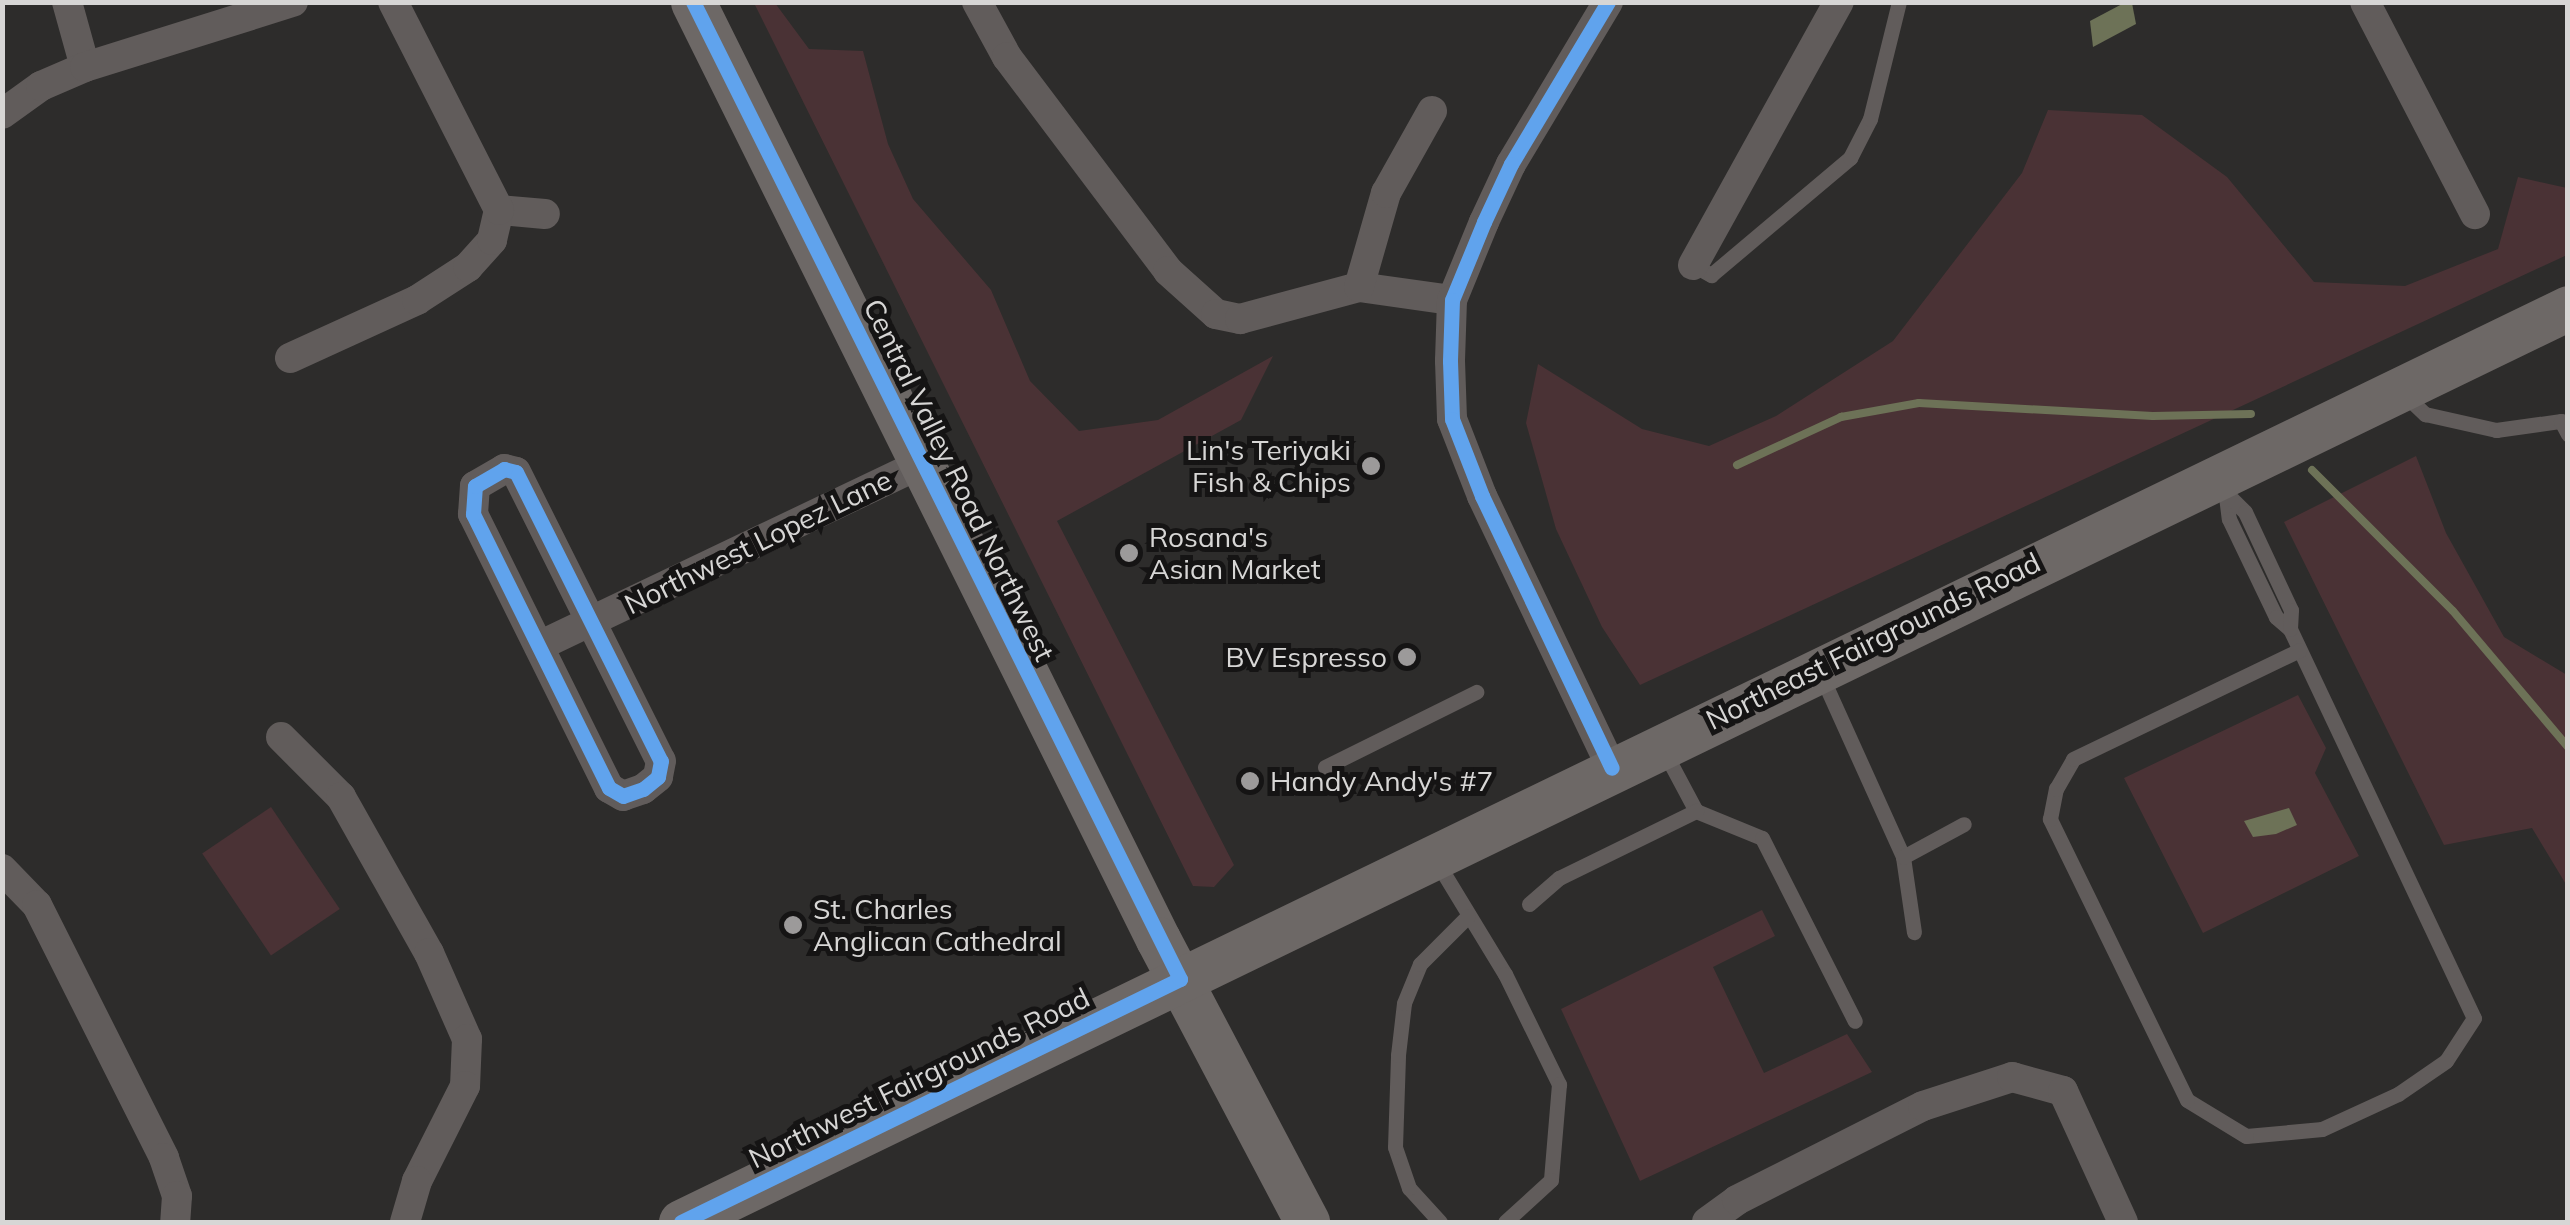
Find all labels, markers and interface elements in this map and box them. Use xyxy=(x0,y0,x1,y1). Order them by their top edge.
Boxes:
street label: Central Valley Road Northwest xyxy=(857,294,1061,666)
place label: Lin's Teriyaki Fish & Chips xyxy=(1186,433,1351,499)
marker: Lin's Teriyaki Fish & Chips xyxy=(1360,455,1382,477)
street label: Northwest Lopez Lane xyxy=(619,463,897,621)
place label: Rosana's Asian Market xyxy=(1149,520,1321,586)
marker: Rosana's Asian Market xyxy=(1118,542,1140,564)
street label: Northeast Fairgrounds Road xyxy=(1700,545,2046,737)
place label: BV Espresso xyxy=(1225,640,1387,674)
marker: BV Espresso xyxy=(1396,646,1418,668)
place label: Handy Andy's #7 xyxy=(1270,764,1493,798)
marker: Handy Andy's #7 xyxy=(1239,770,1261,792)
place label: St. Charles Anglican Cathedral xyxy=(813,892,1062,958)
marker: St. Charles Anglican Cathedral xyxy=(782,914,804,936)
street label: Northwest Fairgrounds Road xyxy=(743,981,1095,1175)

